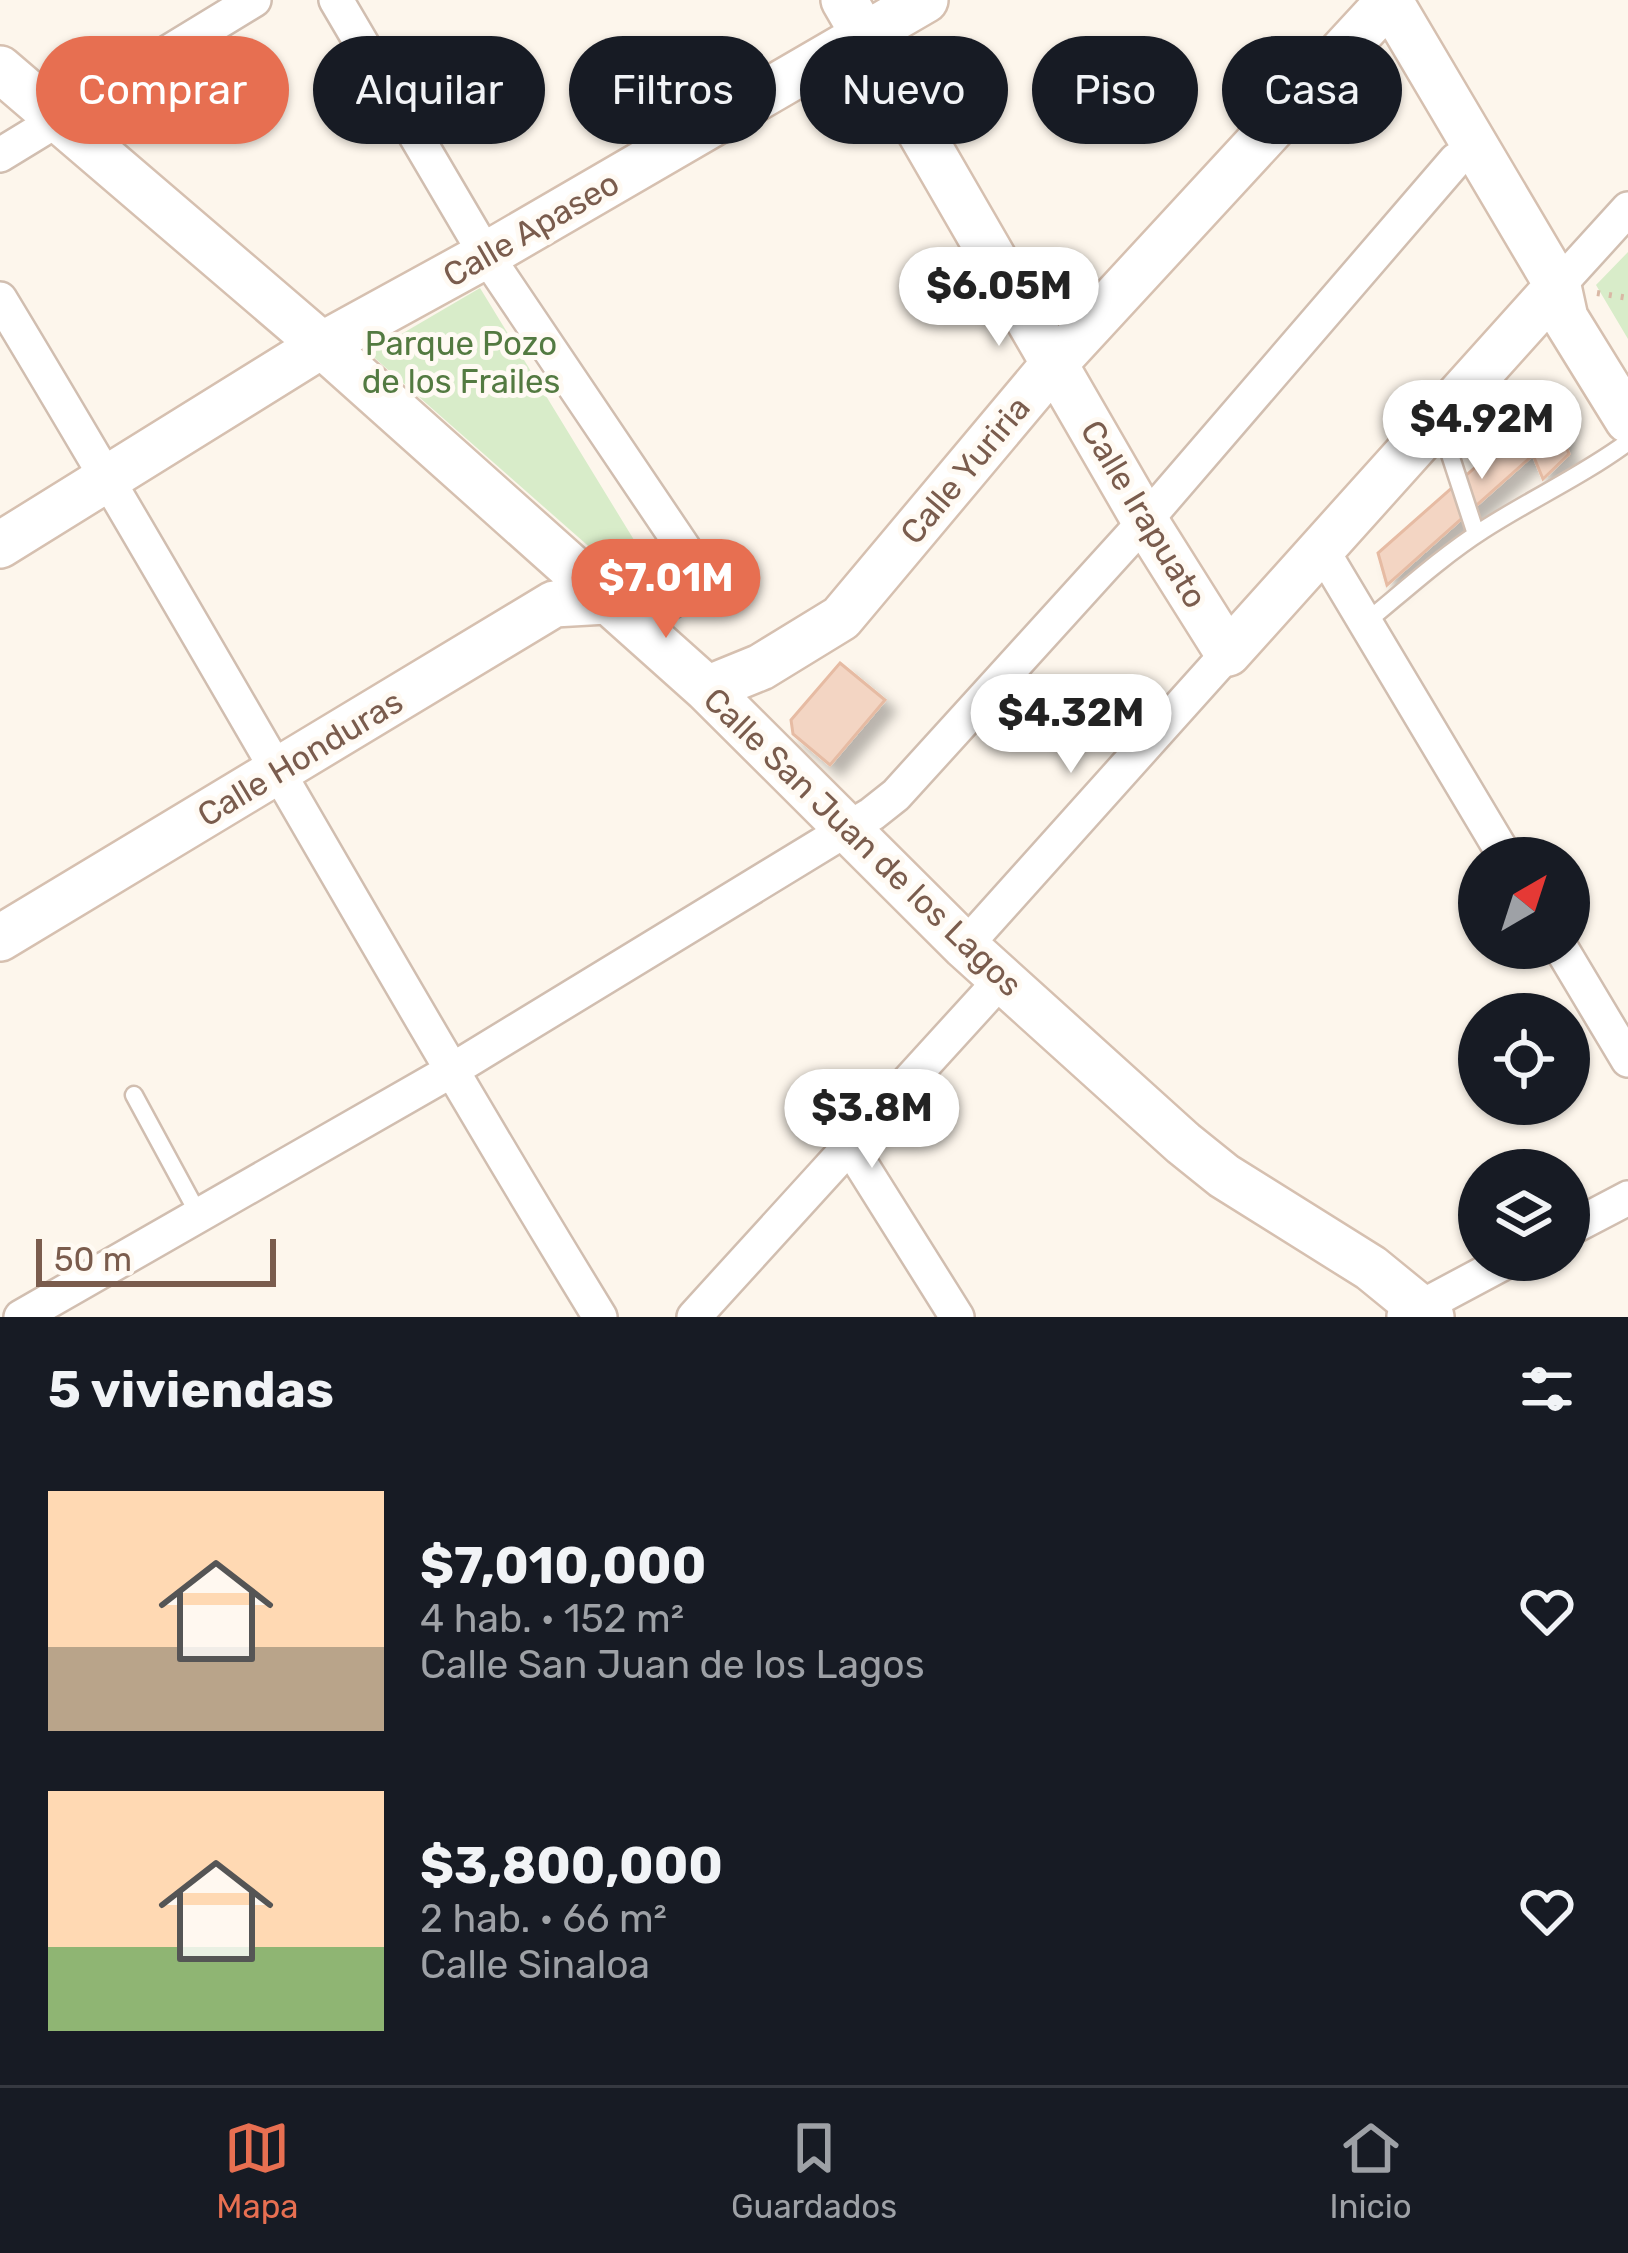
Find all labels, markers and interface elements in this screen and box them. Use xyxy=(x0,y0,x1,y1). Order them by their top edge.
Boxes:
chip: Comprar xyxy=(36,36,289,144)
chip: Alquilar xyxy=(313,36,545,144)
chip: Filtros xyxy=(569,36,776,144)
chip: Nuevo xyxy=(800,36,1008,144)
chip: Piso xyxy=(1032,36,1198,144)
chip: Casa xyxy=(1222,36,1402,144)
street label: Calle Apaseo xyxy=(436,163,626,295)
pin: $6.05M xyxy=(901,247,1097,349)
text: $6.05M xyxy=(926,263,1072,309)
park label: Parque Pozo de los Frailes xyxy=(362,324,560,401)
pin: $4.92M xyxy=(1384,380,1580,482)
street label: Calle Yuriria xyxy=(892,388,1038,552)
text: $4.92M xyxy=(1410,396,1554,442)
street label: Calle Irapuato xyxy=(1073,413,1215,615)
pin: $7.01M xyxy=(568,539,764,641)
text: $7.01M xyxy=(598,555,734,601)
pin: $4.32M xyxy=(973,674,1169,776)
street label: Calle San Juan de los Lagos xyxy=(696,680,1030,1004)
street label: Calle Honduras xyxy=(190,682,410,834)
text: $4.32M xyxy=(998,690,1144,736)
north arrow xyxy=(1458,837,1590,969)
map controls xyxy=(1458,837,1590,1281)
button: locate xyxy=(1458,993,1590,1125)
pin: $3.8M xyxy=(788,1069,956,1171)
text: $3.8M xyxy=(811,1085,933,1131)
button: layers xyxy=(1458,1149,1590,1281)
scale bar xyxy=(36,1233,276,1286)
text: 50 m xyxy=(54,1240,132,1279)
icon: filters xyxy=(1514,1356,1580,1422)
text: 5 viviendas xyxy=(48,1359,334,1420)
text: $7,010,000 xyxy=(420,1535,706,1596)
icon: home xyxy=(144,1539,288,1683)
icon: heart xyxy=(1514,1578,1580,1644)
text: 4 hab. · 152 m² xyxy=(420,1596,684,1642)
text: Calle San Juan de los Lagos xyxy=(420,1642,925,1688)
text: $3,800,000 xyxy=(420,1835,723,1896)
icon: home xyxy=(144,1839,288,1983)
icon: heart xyxy=(1514,1878,1580,1944)
text: 2 hab. · 66 m² xyxy=(420,1896,667,1942)
text: Calle Sinaloa xyxy=(420,1942,650,1988)
tab: Mapa xyxy=(216,2115,299,2226)
tab: Guardados xyxy=(731,2115,897,2226)
tab: Inicio xyxy=(1330,2115,1412,2226)

